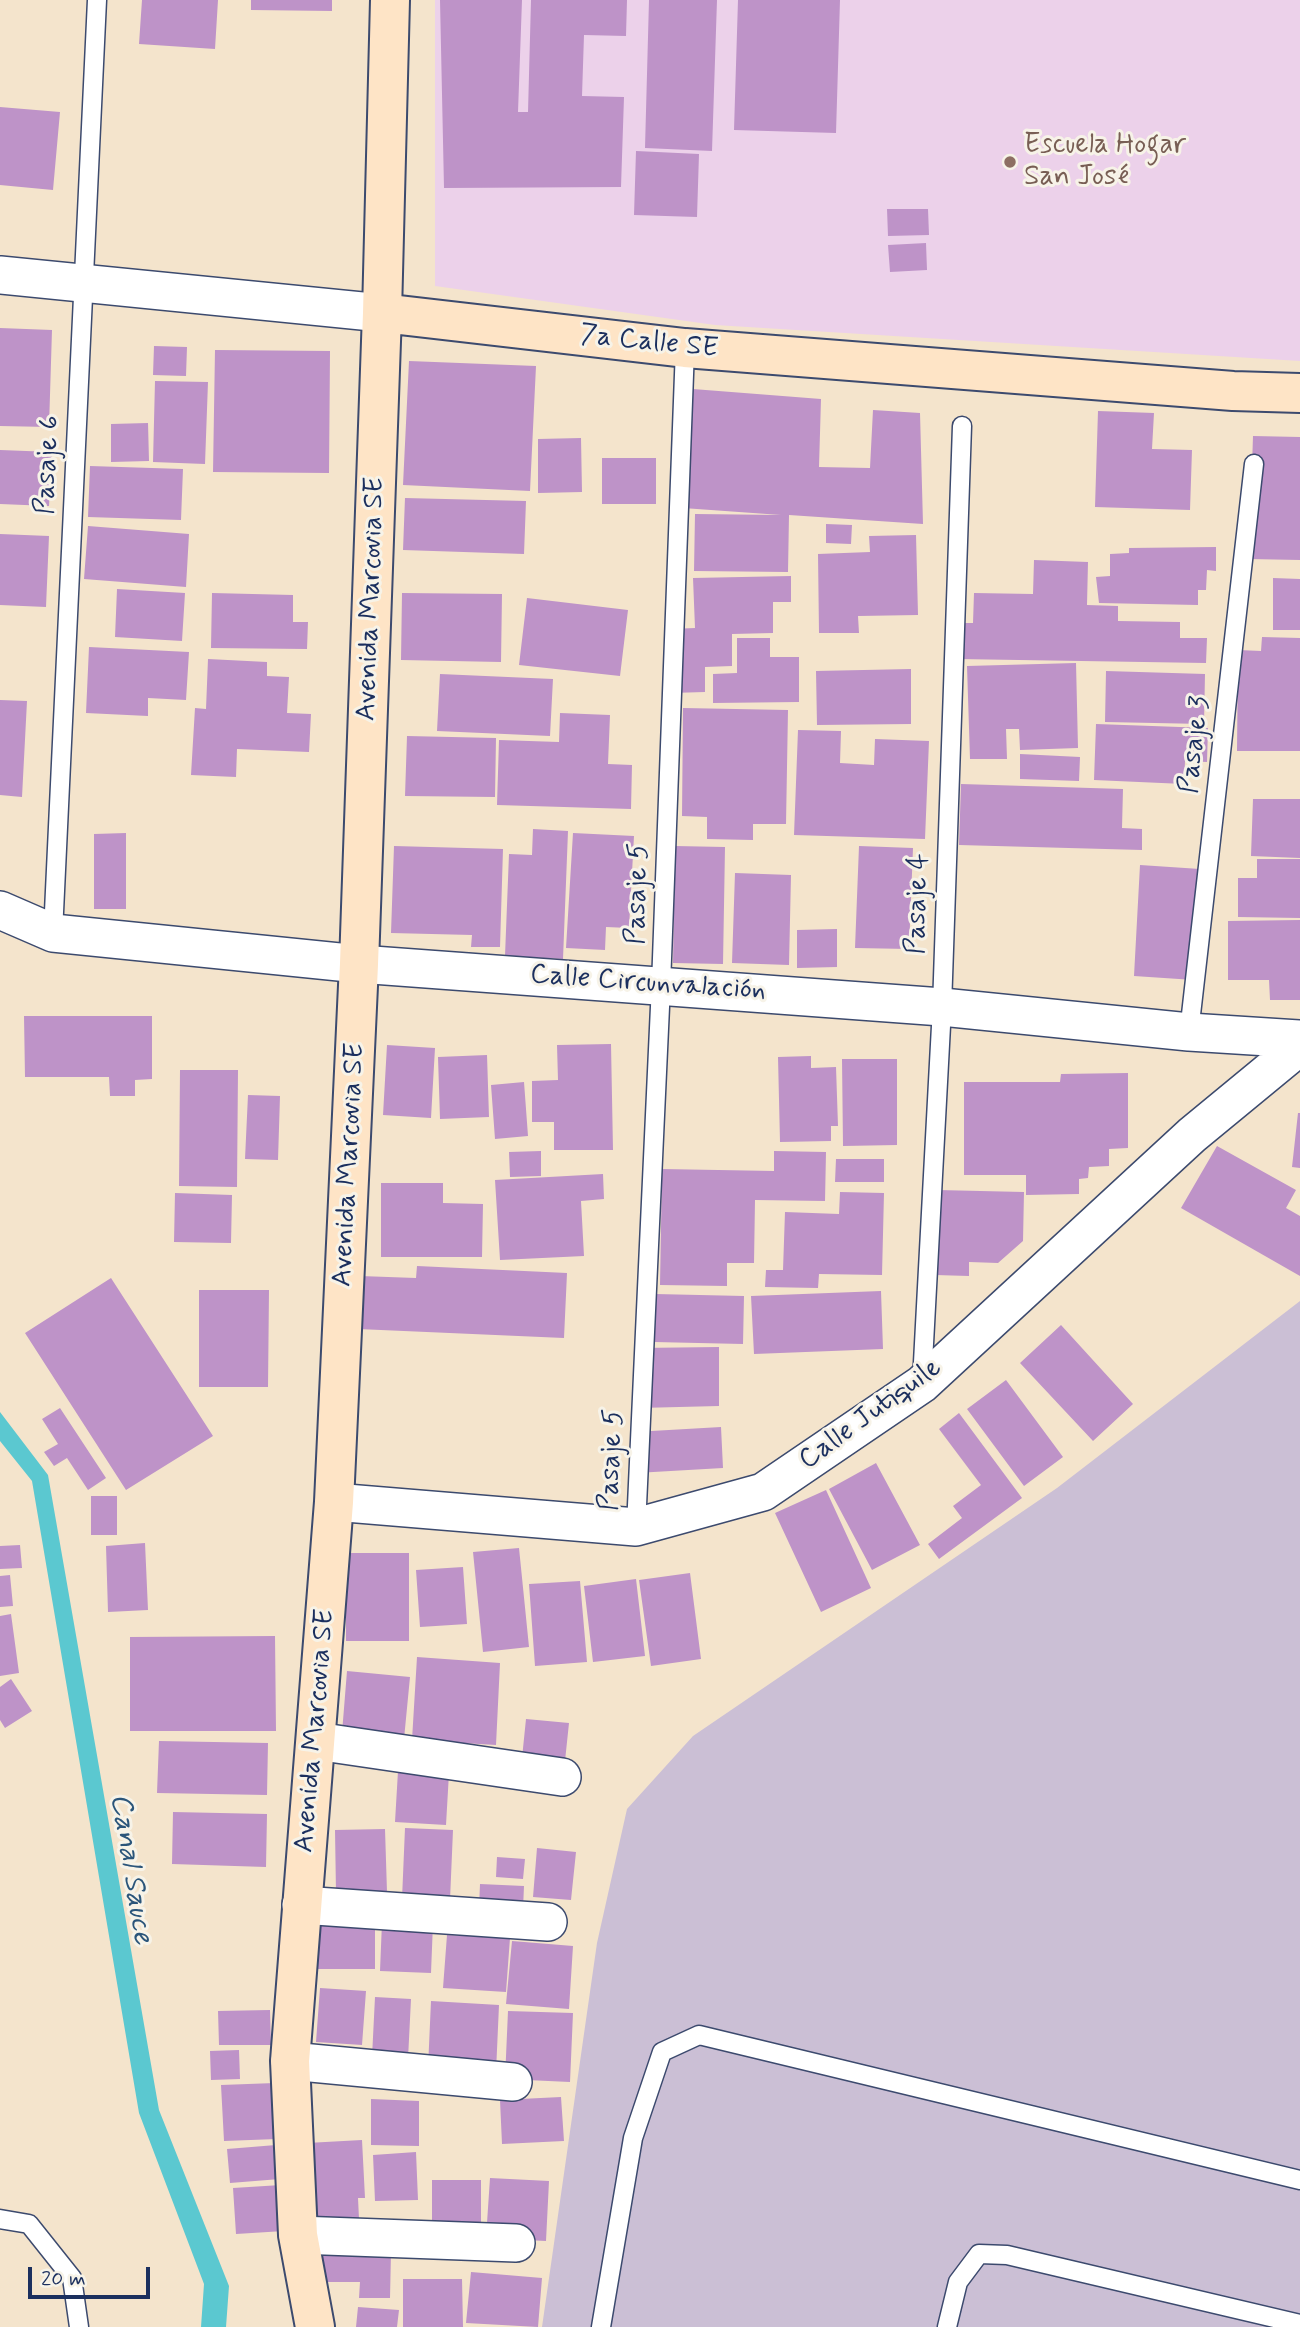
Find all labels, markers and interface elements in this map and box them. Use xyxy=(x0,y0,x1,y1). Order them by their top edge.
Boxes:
place label: Escuela Hogar San José xyxy=(1024,129,1186,195)
marker: Escuela Hogar San José xyxy=(1002,154,1018,170)
street label: 7a Calle SE xyxy=(578,319,720,367)
street label: Pasaje 6 xyxy=(30,415,68,515)
street label: Avenida Marcovia SE xyxy=(351,476,393,722)
street label: Pasaje 3 xyxy=(1173,694,1219,796)
street label: Pasaje 5 xyxy=(620,843,658,945)
street label: Pasaje 4 xyxy=(900,853,938,955)
street label: Calle Circunvalación xyxy=(529,959,767,1009)
street label: Avenida Marcovia SE xyxy=(327,1042,373,1288)
street label: Calle Jutiquile xyxy=(793,1352,949,1478)
street label: Pasaje 5 xyxy=(594,1408,632,1512)
street label: Avenida Marcovia SE xyxy=(289,1608,343,1854)
water label: Canal Sauce xyxy=(100,1791,160,1947)
scale bar xyxy=(32,2254,154,2298)
text: 20 m xyxy=(41,2265,86,2293)

